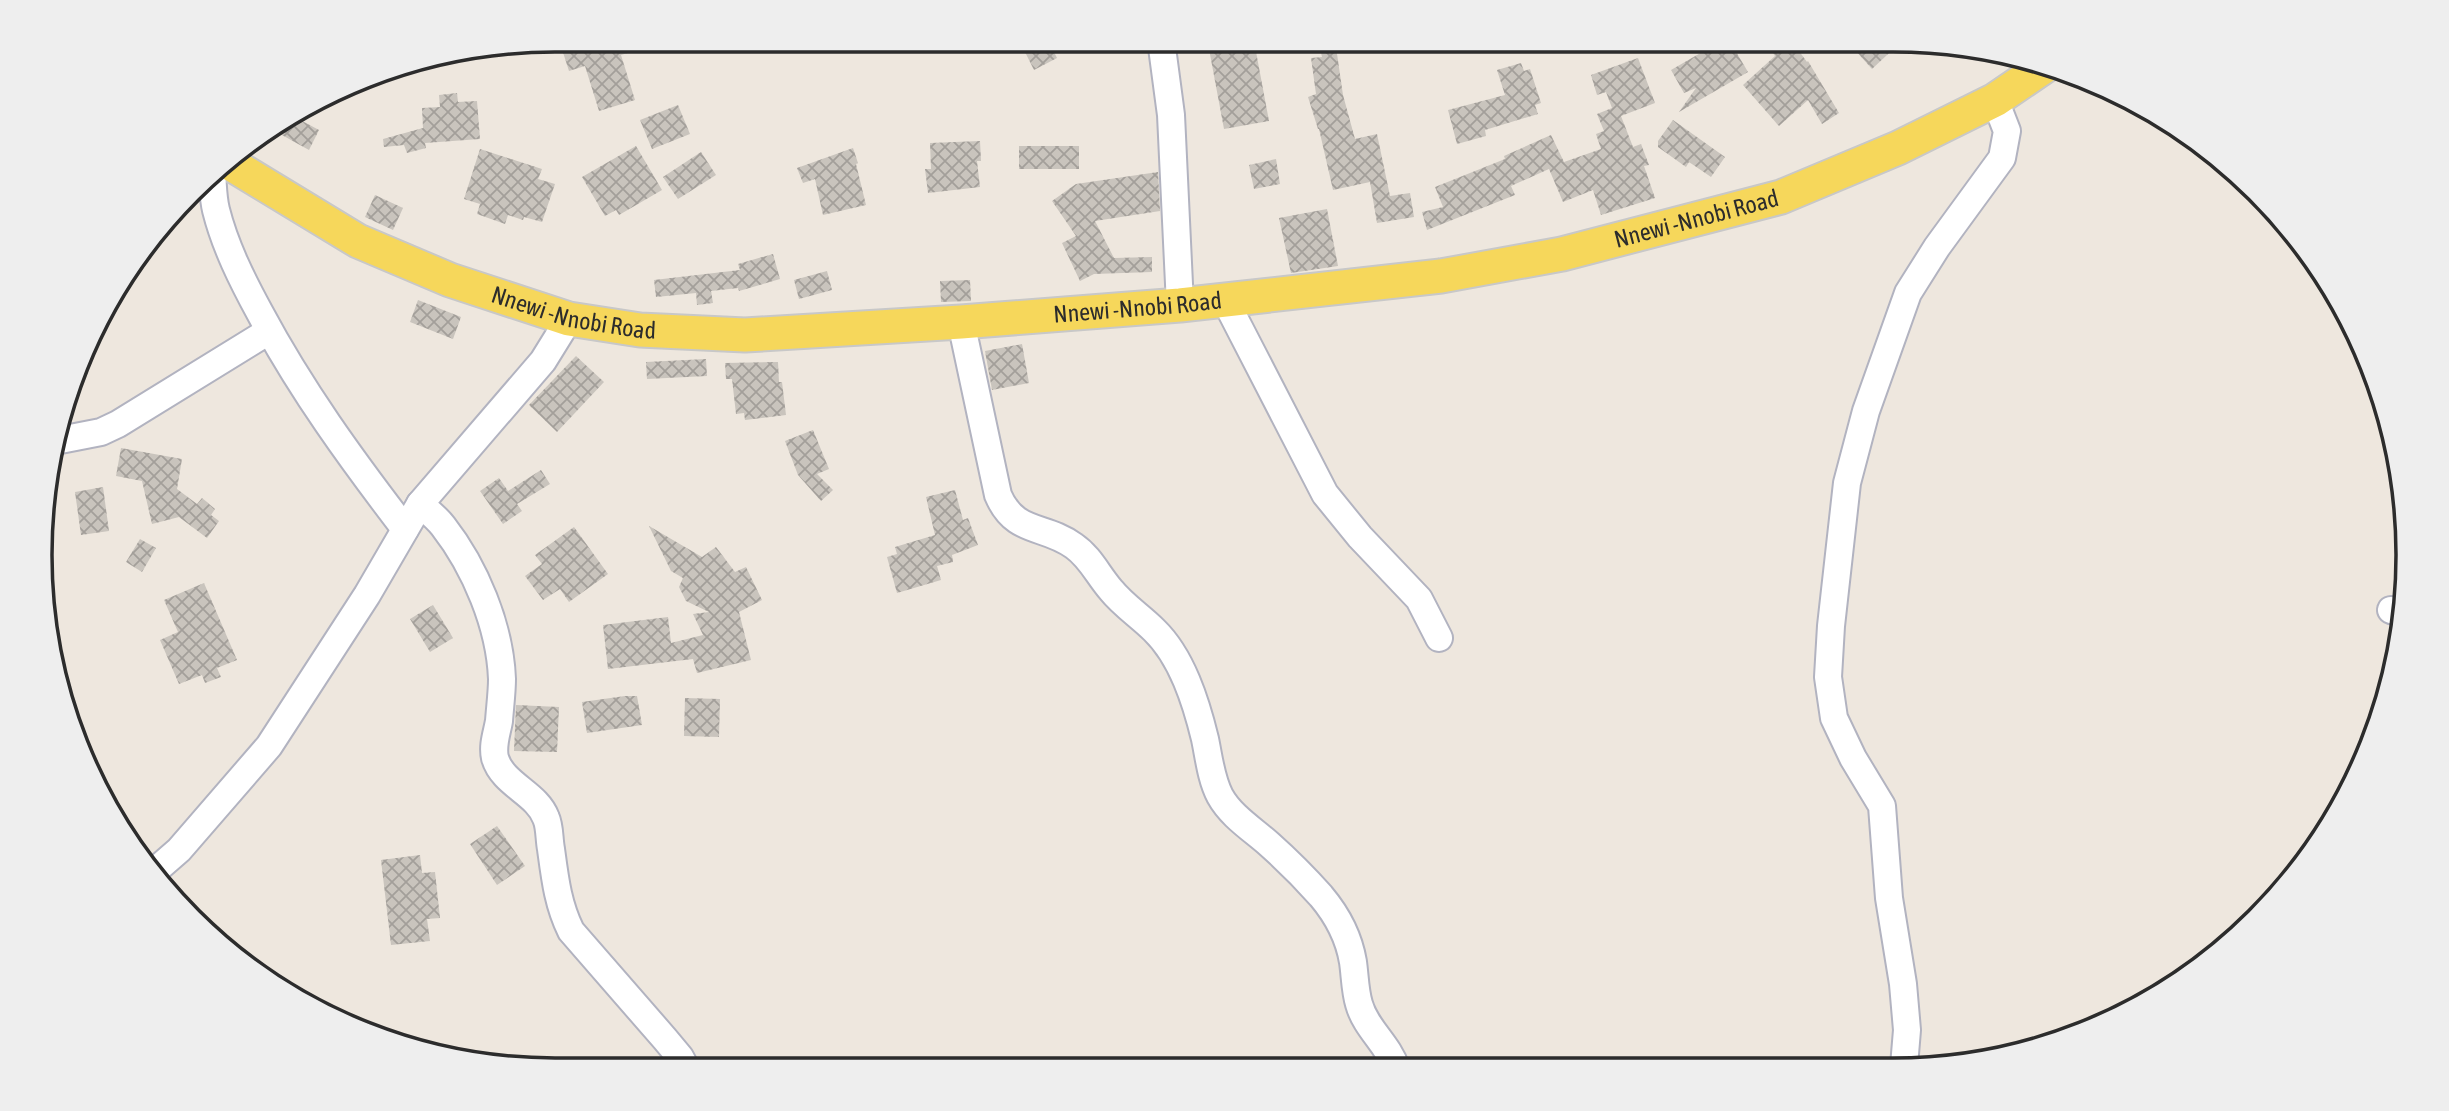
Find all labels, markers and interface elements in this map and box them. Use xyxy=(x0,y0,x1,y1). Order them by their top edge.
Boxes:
street label: Nnewi -Nnobi Road xyxy=(1611,184,1781,253)
street label: Nnewi -Nnobi Road xyxy=(488,281,657,344)
street label: Nnewi -Nnobi Road xyxy=(1052,286,1223,328)

